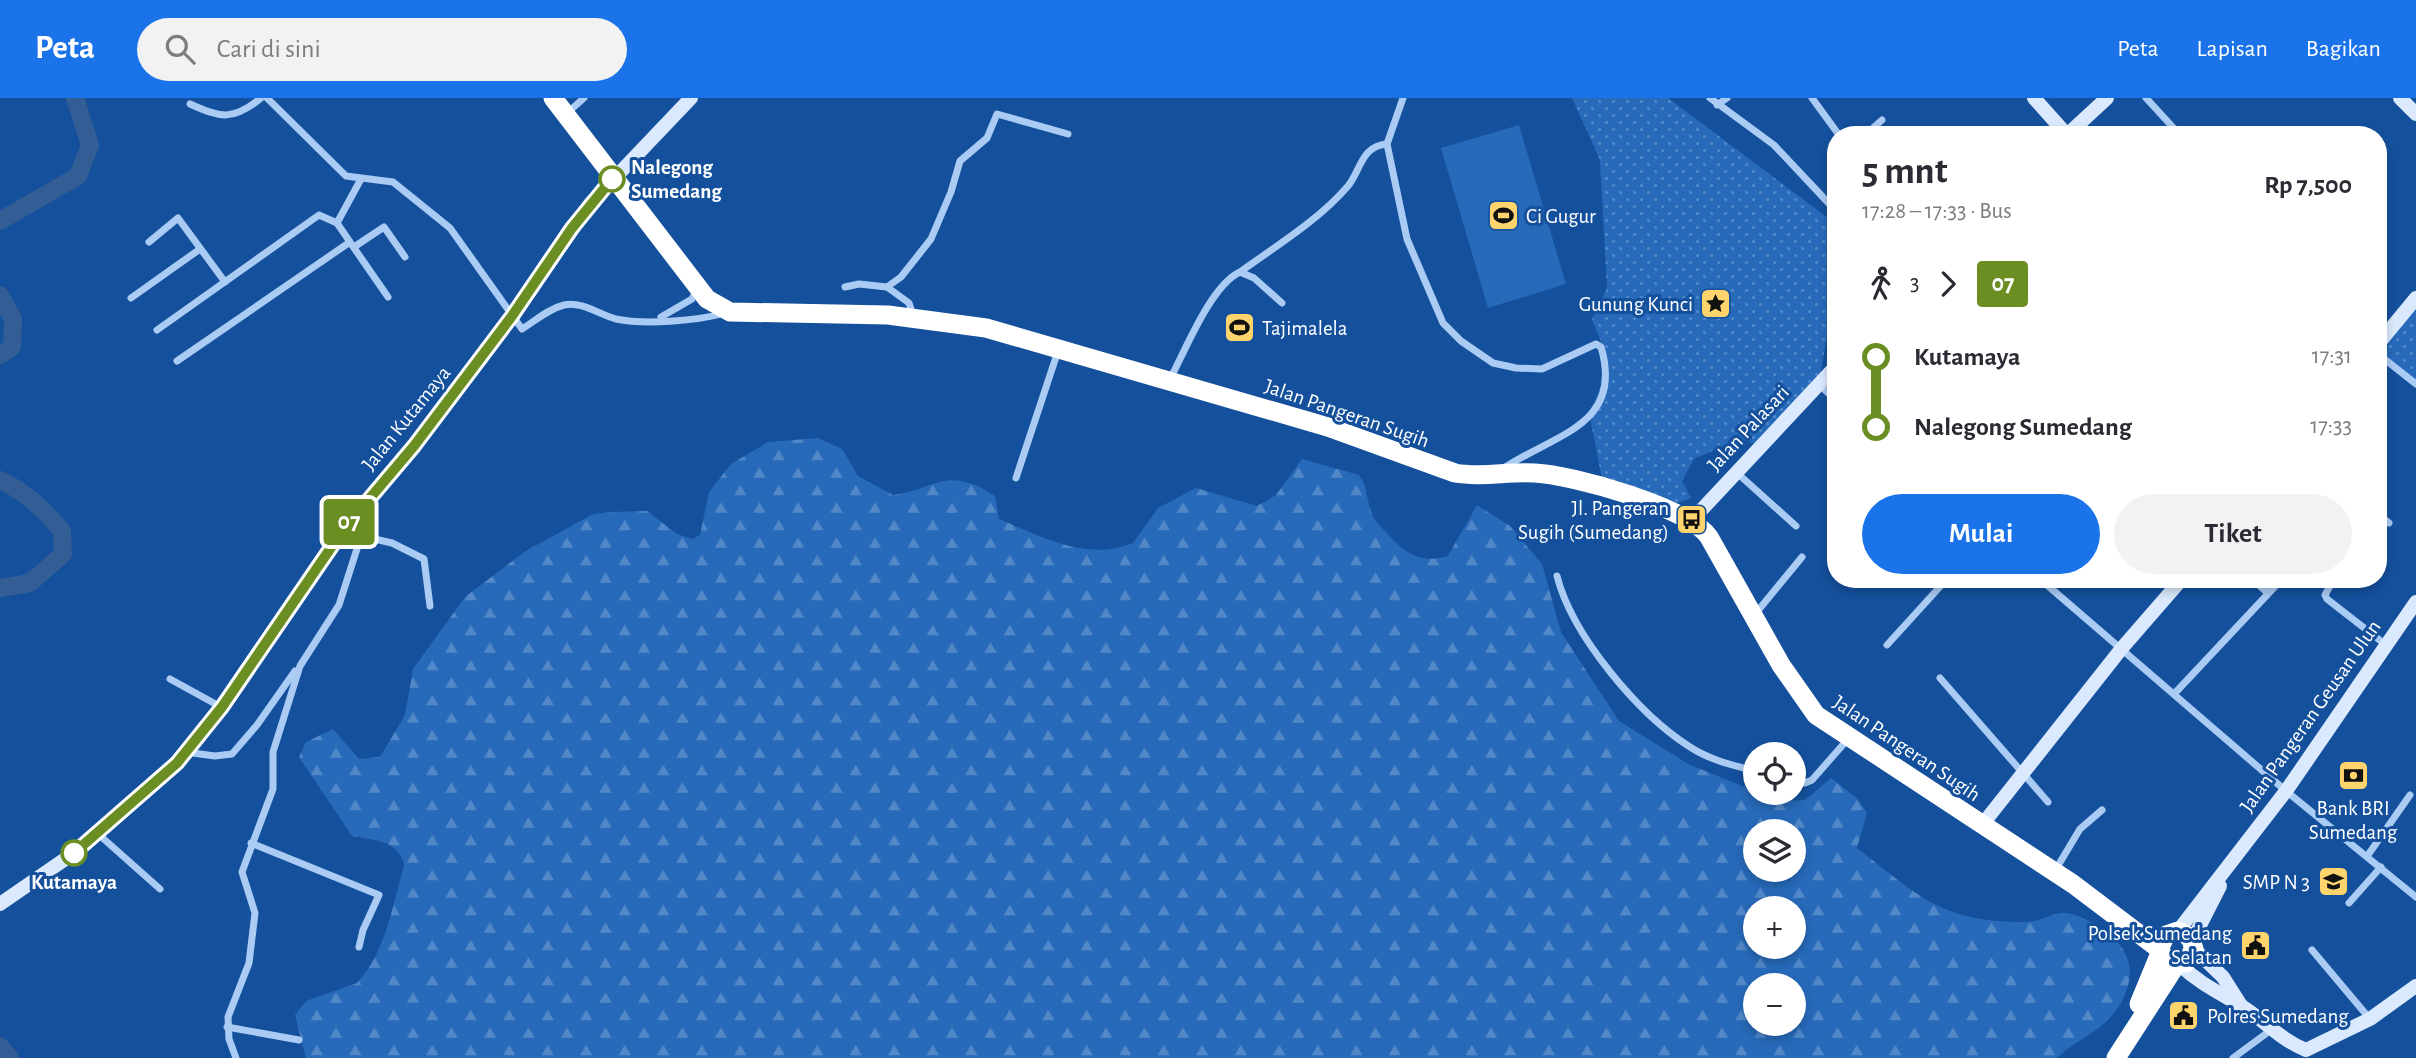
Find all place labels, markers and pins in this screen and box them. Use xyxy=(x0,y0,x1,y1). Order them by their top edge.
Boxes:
place label: Nalegong Sumedang xyxy=(631,157,722,202)
marker: Nalegong Sumedang xyxy=(599,166,625,192)
sports icon: Ci Gugur xyxy=(1486,199,1520,233)
place label: Ci Gugur xyxy=(1526,206,1596,227)
place icon: Gunung Kunci xyxy=(1699,287,1733,321)
place label: Gunung Kunci xyxy=(1579,294,1693,315)
sports icon: Tajimalela xyxy=(1222,311,1256,345)
place label: Tajimalela xyxy=(1262,318,1348,339)
place label: Jl. Pangeran Sugih (Sumedang) xyxy=(1518,498,1669,543)
bus stop icon: Jl. Pangeran Sugih (Sumedang) xyxy=(1675,503,1709,537)
bank icon: Bank BRI Sumedang xyxy=(2336,759,2370,793)
place label: Bank BRI Sumedang xyxy=(2309,798,2398,843)
marker: Kutamaya xyxy=(61,840,87,866)
school or university icon: SMP N 3 xyxy=(2316,865,2350,899)
place label: Kutamaya xyxy=(31,872,117,893)
place label: SMP N 3 xyxy=(2243,872,2310,893)
place label: Polsek Sumedang Selatan xyxy=(2088,923,2233,968)
public building icon: Polsek Sumedang Selatan xyxy=(2238,928,2272,962)
public building icon: Polres Sumedang xyxy=(2167,999,2201,1033)
place label: Polres Sumedang xyxy=(2207,1006,2349,1027)

